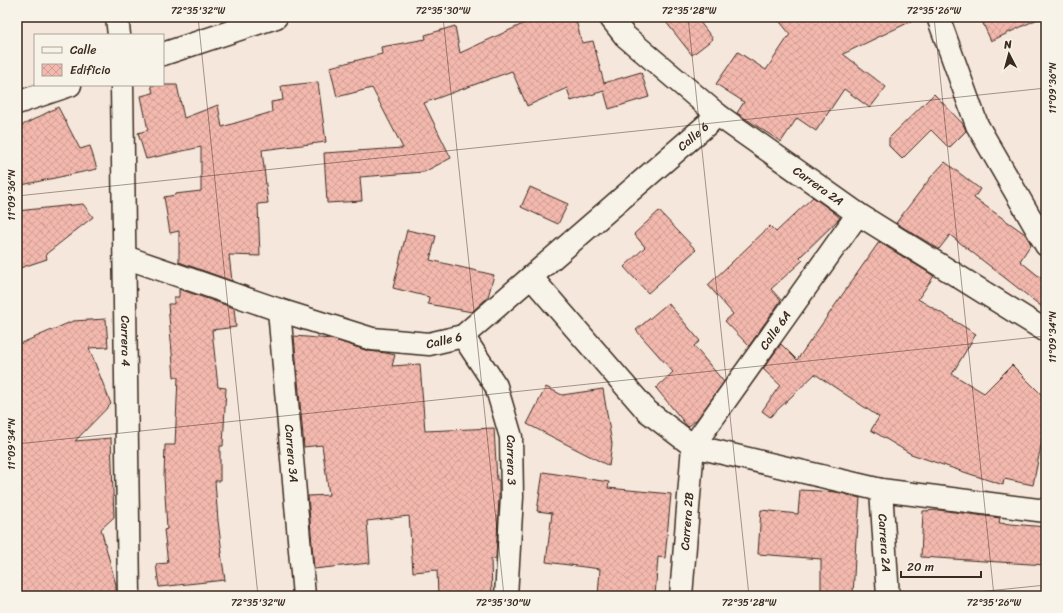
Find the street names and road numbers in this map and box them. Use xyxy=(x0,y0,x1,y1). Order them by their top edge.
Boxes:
street label: Calle 6 xyxy=(672,116,714,157)
street label: Carrera 2A xyxy=(788,160,849,212)
street label: Calle 6A xyxy=(753,306,797,355)
street label: Carrera 4 xyxy=(114,315,137,367)
street label: Calle 6 xyxy=(424,326,465,355)
street label: Carrera 3A xyxy=(278,424,305,483)
street label: Carrera 3 xyxy=(500,435,523,486)
street label: Carrera 2B xyxy=(674,491,700,551)
street label: Carrera 2A xyxy=(872,513,897,573)

